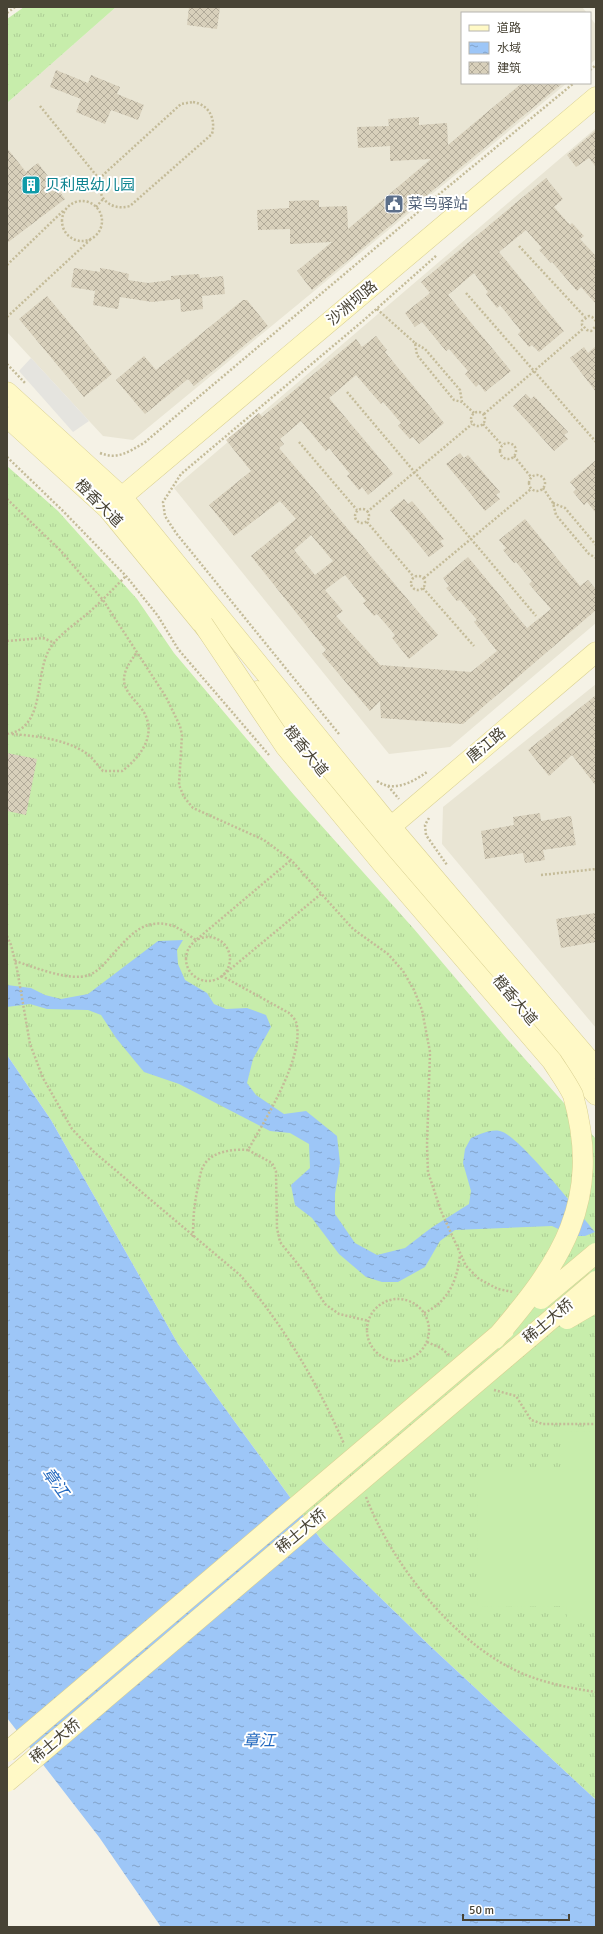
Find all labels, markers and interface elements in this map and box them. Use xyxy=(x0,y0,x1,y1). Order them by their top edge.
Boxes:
legend xyxy=(461,12,591,84)
text: 道路 xyxy=(497,21,521,36)
text: 水域 xyxy=(497,41,521,56)
text: 建筑 xyxy=(497,61,521,76)
building icon: 贝利思幼儿园 xyxy=(20,174,42,196)
place label: 贝利思幼儿园 xyxy=(45,176,135,194)
public building icon: 菜鸟驿站 xyxy=(383,193,405,215)
place label: 菜鸟驿站 xyxy=(408,195,468,213)
street label: 沙洲坝路 xyxy=(323,277,381,329)
street label: 橙香大道 xyxy=(71,475,127,531)
street label: 橙香大道 xyxy=(280,722,332,780)
street label: 唐江路 xyxy=(463,724,509,766)
street label: 橙香大道 xyxy=(489,971,541,1029)
street label: 稀土大桥 xyxy=(519,1295,577,1347)
water label: 章江 xyxy=(38,1464,74,1503)
street label: 稀土大桥 xyxy=(272,1505,330,1557)
street label: 稀土大桥 xyxy=(26,1715,84,1767)
water label: 章江 xyxy=(243,1731,277,1751)
scale bar xyxy=(463,1896,569,1922)
text: 50 m xyxy=(469,1903,494,1918)

